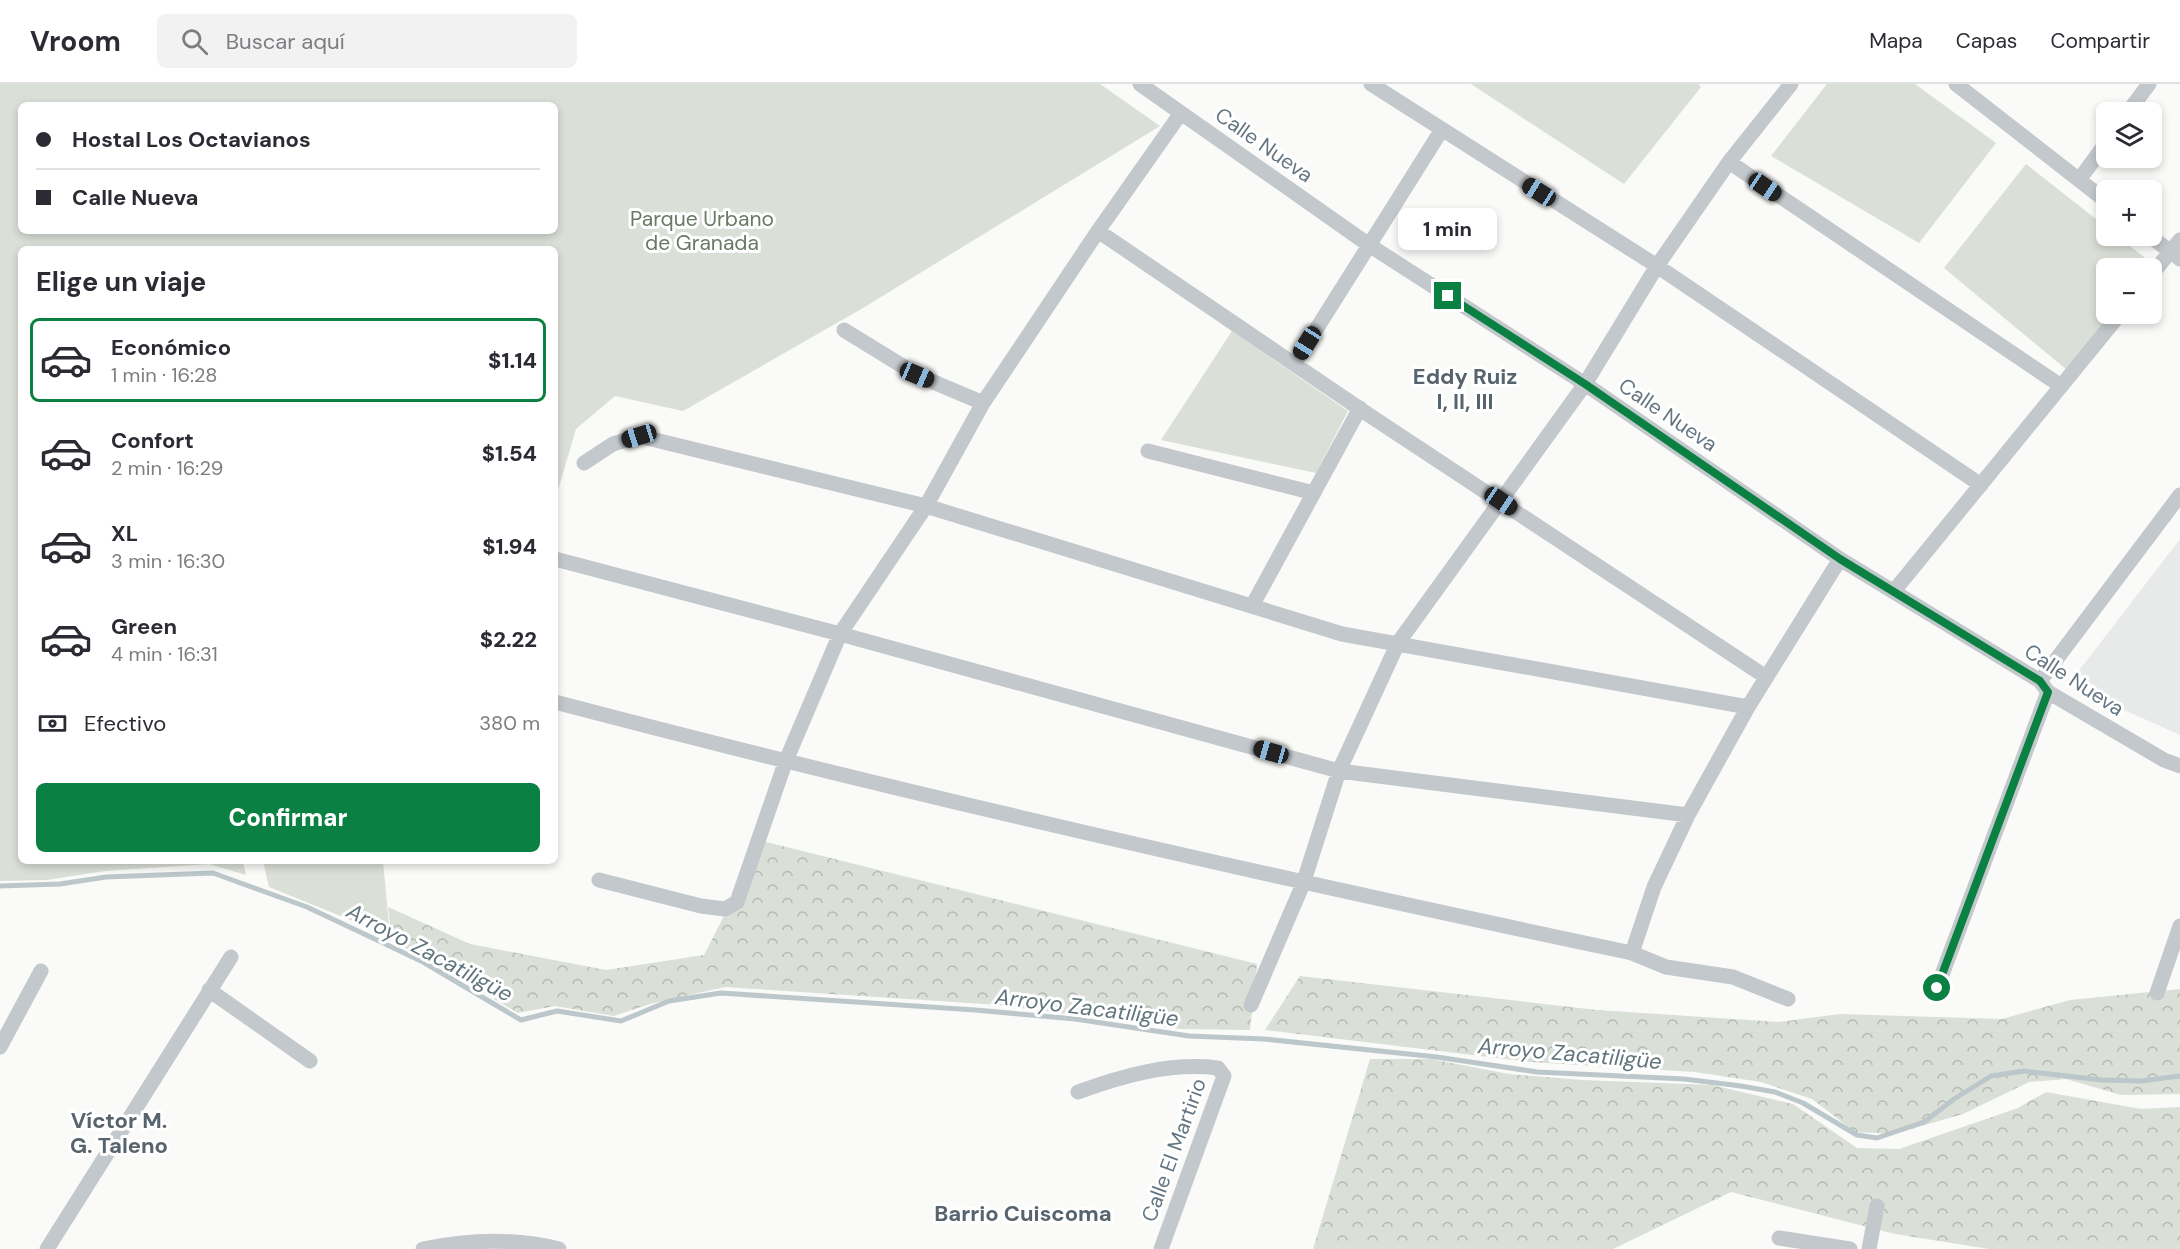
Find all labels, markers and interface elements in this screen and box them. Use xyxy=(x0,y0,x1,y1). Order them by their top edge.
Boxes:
search box xyxy=(157,14,577,68)
text: Vroom xyxy=(30,23,121,60)
icon: search xyxy=(178,25,211,58)
text: Buscar aquí xyxy=(226,27,345,56)
text: Mapa xyxy=(1869,27,1923,55)
text: Capas xyxy=(1956,27,2017,55)
text: Compartir xyxy=(2050,27,2150,55)
street label: Calle Nueva xyxy=(1210,101,1318,189)
map controls xyxy=(2096,102,2162,324)
button: layers xyxy=(2096,102,2162,168)
text: Hostal Los Octavianos xyxy=(72,125,311,154)
car xyxy=(1745,169,1785,205)
car xyxy=(1519,175,1559,209)
button: + xyxy=(2096,180,2162,246)
text: Calle Nueva xyxy=(72,183,198,212)
park label: Parque Urbano de Granada xyxy=(630,205,774,257)
callout: 1 min xyxy=(1398,209,1498,251)
text: 1 min xyxy=(1423,216,1472,242)
button: − xyxy=(2096,258,2162,324)
text: Elige un viaje xyxy=(36,264,206,299)
route end xyxy=(1434,282,1461,309)
car xyxy=(1290,323,1324,363)
icon: car xyxy=(39,333,93,387)
text: Económico xyxy=(111,333,231,362)
text: $1.14 xyxy=(488,346,537,375)
car xyxy=(897,360,937,390)
text: 1 min · 16:28 xyxy=(111,362,217,388)
district label: Eddy Ruiz I, II, III xyxy=(1413,362,1517,416)
street label: Calle Nueva xyxy=(1613,372,1723,458)
car xyxy=(619,422,659,450)
icon: car xyxy=(39,426,93,480)
text: Confort xyxy=(111,426,194,455)
text: $1.54 xyxy=(482,439,537,468)
text: 2 min · 16:29 xyxy=(111,455,223,481)
car xyxy=(1481,483,1521,519)
icon: car xyxy=(39,519,93,573)
text: XL xyxy=(111,519,138,548)
text: $1.94 xyxy=(482,532,537,561)
text: 3 min · 16:30 xyxy=(111,548,225,574)
icon: car xyxy=(39,612,93,666)
text: Green xyxy=(111,612,177,641)
text: $2.22 xyxy=(480,625,537,654)
street label: Calle Nueva xyxy=(2019,637,2129,723)
text: 4 min · 16:31 xyxy=(111,641,218,667)
icon: cash xyxy=(36,707,69,740)
text: Efectivo xyxy=(84,709,166,738)
text: 380 m xyxy=(479,710,540,736)
car xyxy=(1251,738,1291,766)
button: Confirmar xyxy=(36,783,540,852)
water label: Arroyo Zacatiligüe xyxy=(341,896,518,1008)
route start xyxy=(1923,974,1950,1001)
water label: Arroyo Zacatiligüe xyxy=(993,982,1180,1033)
water label: Arroyo Zacatiligüe xyxy=(1476,1031,1663,1076)
street label: Calle El Martirio xyxy=(1135,1074,1213,1226)
district label: Víctor M. G. Taleno xyxy=(70,1106,168,1160)
district label: Barrio Cuiscoma xyxy=(934,1199,1112,1228)

